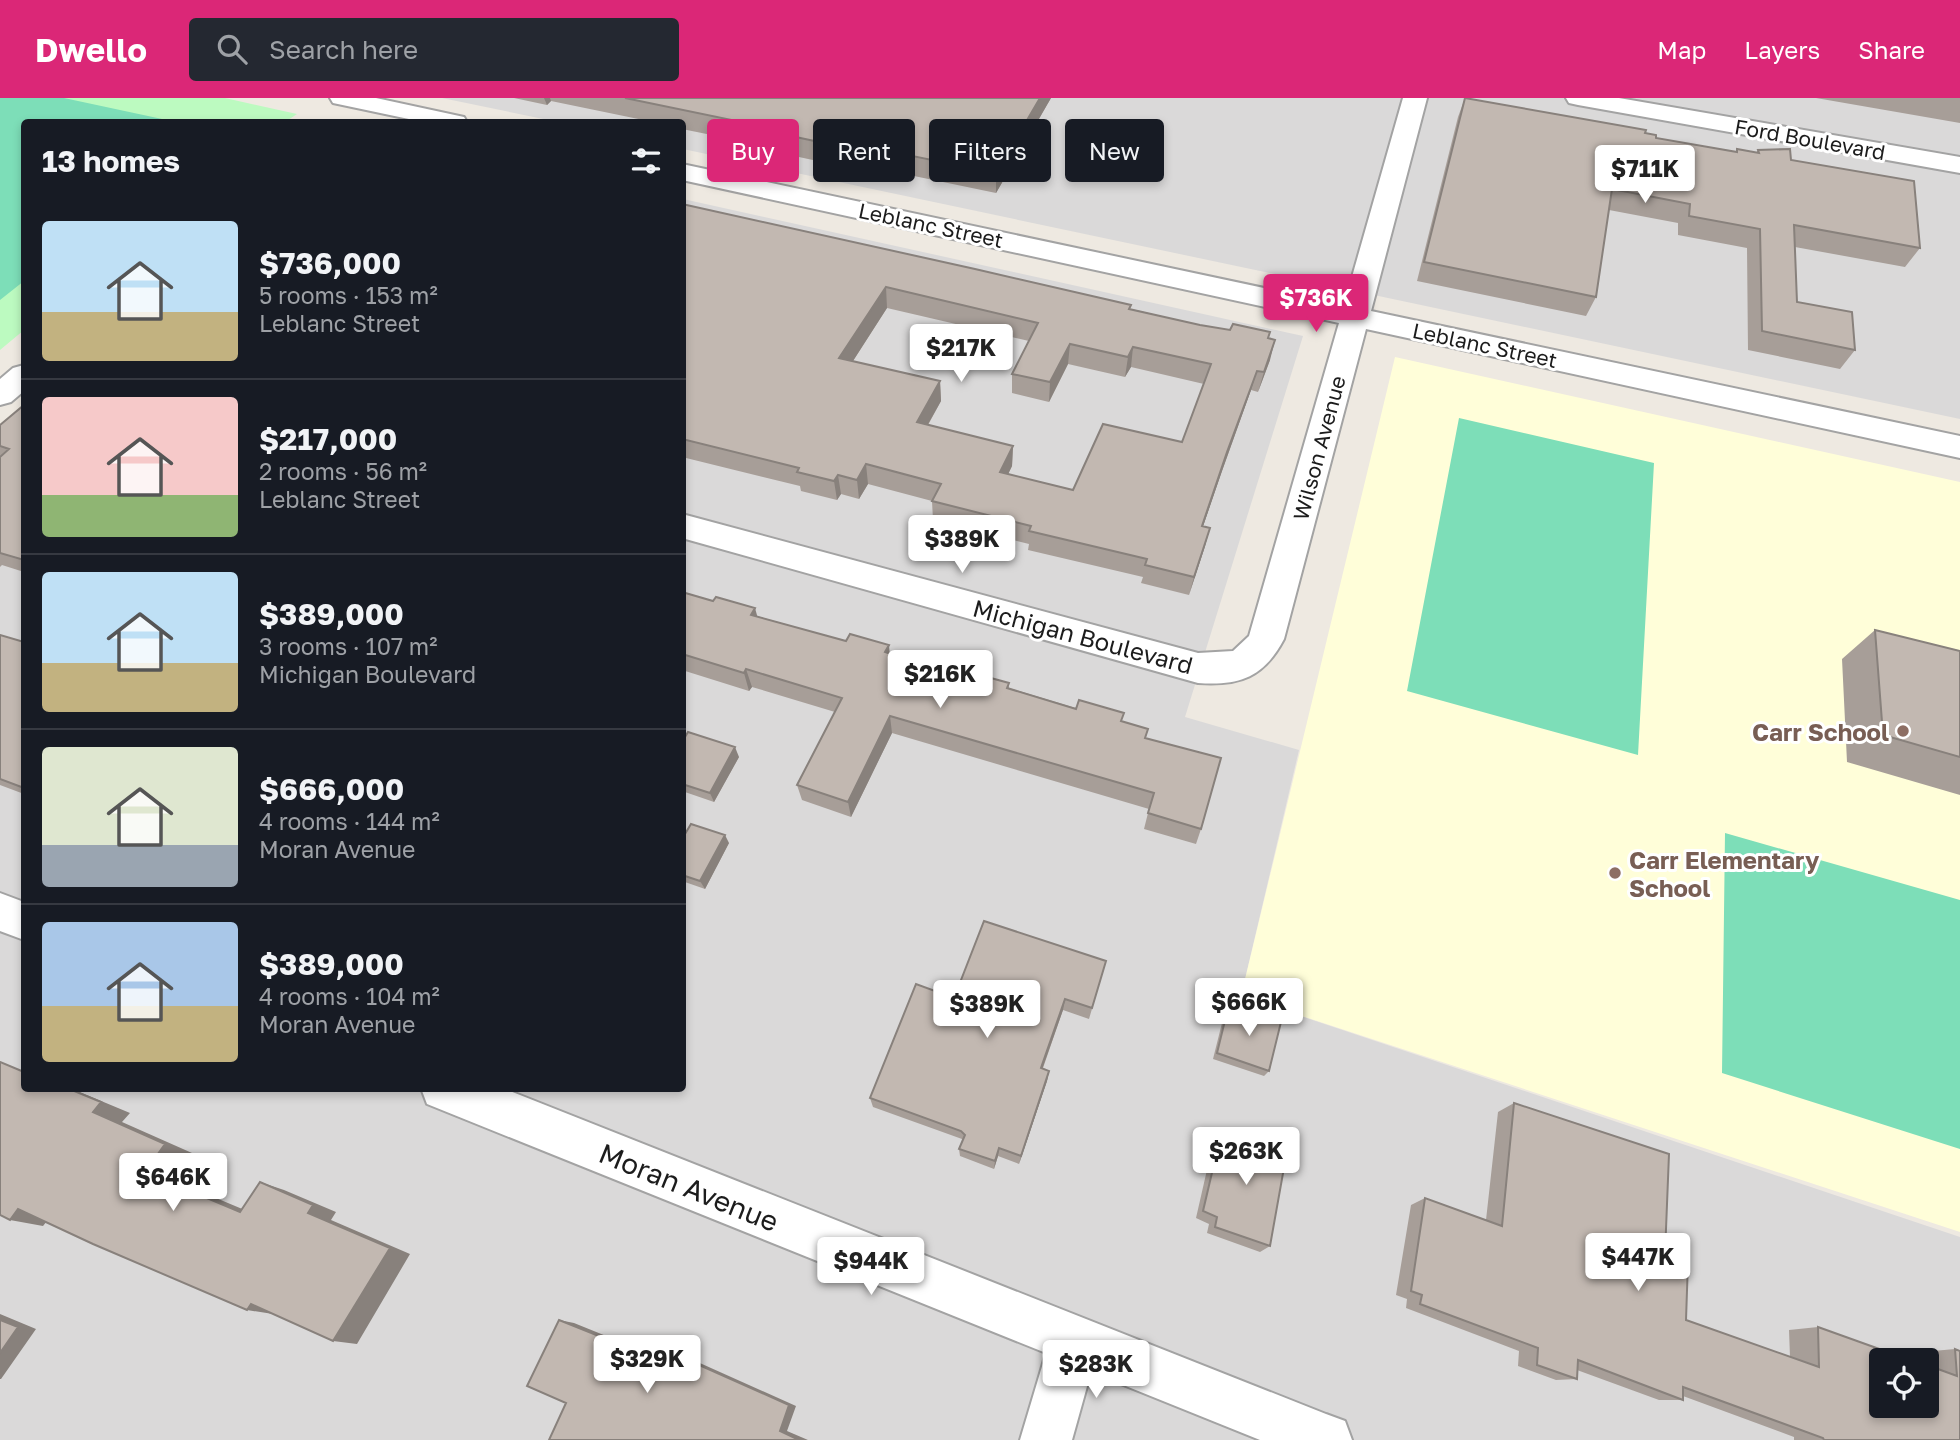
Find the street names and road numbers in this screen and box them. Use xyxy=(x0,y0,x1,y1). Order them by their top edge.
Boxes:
street label: Ford Boulevard xyxy=(1733,113,1887,165)
street label: Leblanc Street xyxy=(856,197,1006,253)
street label: Leblanc Street xyxy=(1410,317,1560,373)
street label: Wilson Avenue xyxy=(1287,373,1351,523)
street label: Michigan Boulevard xyxy=(970,593,1196,679)
street label: Moran Avenue xyxy=(595,1136,783,1238)

